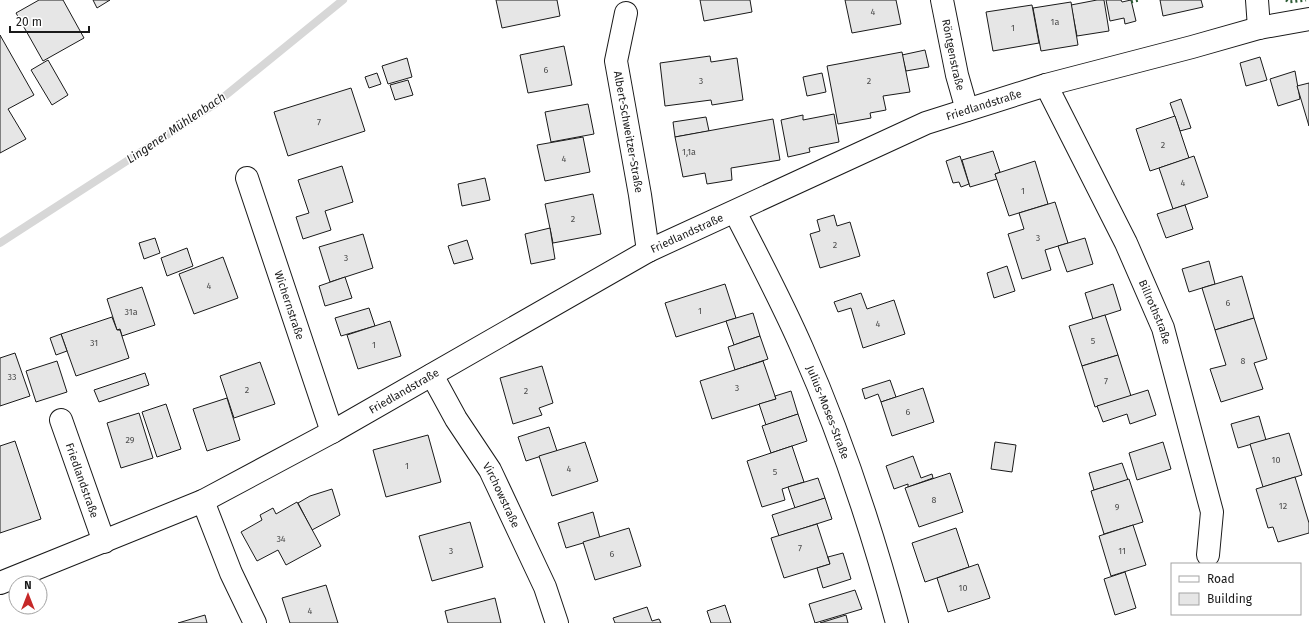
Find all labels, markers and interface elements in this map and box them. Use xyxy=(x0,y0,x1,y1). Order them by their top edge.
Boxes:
house number: 4 xyxy=(871,7,876,17)
scale bar xyxy=(10,8,89,34)
text: 20 m xyxy=(16,15,42,29)
house number: 1a xyxy=(1051,17,1059,27)
street label: Röntgenstraße xyxy=(939,18,968,92)
house number: 1 xyxy=(1011,23,1015,33)
house number: 6 xyxy=(544,65,549,75)
street label: Albert-Schweitzer-Straße xyxy=(611,70,646,194)
house number: 3 xyxy=(699,76,703,86)
house number: 2 xyxy=(867,76,871,86)
street label: Friedlandstraße xyxy=(944,87,1023,123)
water label: Lingener Mühlenbach xyxy=(124,90,228,166)
house number: 7 xyxy=(317,117,321,127)
house number: 2 xyxy=(1161,140,1165,150)
house number: 1,1a xyxy=(682,147,696,157)
house number: 4 xyxy=(562,154,567,164)
house number: 4 xyxy=(1181,178,1186,188)
house number: 1 xyxy=(1021,186,1025,196)
street label: Friedlandstraße xyxy=(648,211,725,256)
house number: 2 xyxy=(571,214,575,224)
house number: 3 xyxy=(1036,233,1040,243)
house number: 2 xyxy=(833,240,837,250)
house number: 3 xyxy=(344,253,348,263)
street label: Wichernstraße xyxy=(272,269,307,341)
street label: Billrothstraße xyxy=(1136,278,1174,346)
house number: 4 xyxy=(207,281,212,291)
house number: 6 xyxy=(1226,298,1231,308)
house number: 1 xyxy=(698,306,702,316)
house number: 31a xyxy=(124,307,138,317)
house number: 4 xyxy=(876,319,881,329)
house number: 5 xyxy=(1091,336,1096,346)
house number: 31 xyxy=(90,338,98,348)
house number: 1 xyxy=(372,340,376,350)
house number: 8 xyxy=(1241,356,1246,366)
street label: Julius-Moses-Straße xyxy=(804,363,852,461)
street label: Friedlandstraße xyxy=(366,366,441,416)
house number: 33 xyxy=(8,372,16,382)
house number: 7 xyxy=(1104,376,1108,386)
house number: 3 xyxy=(735,383,739,393)
house number: 2 xyxy=(245,385,249,395)
house number: 2 xyxy=(524,386,528,396)
house number: 6 xyxy=(906,407,911,417)
house number: 29 xyxy=(125,435,135,445)
street label: Friedlandstraße xyxy=(63,441,101,520)
house number: 10 xyxy=(1272,455,1280,465)
street label: Virchowstraße xyxy=(480,460,523,530)
house number: 1 xyxy=(405,461,409,471)
house number: 4 xyxy=(567,464,572,474)
house number: 5 xyxy=(773,467,778,477)
house number: 8 xyxy=(932,495,937,505)
house number: 12 xyxy=(1279,501,1287,511)
house number: 9 xyxy=(1115,502,1120,512)
house number: 34 xyxy=(276,534,286,544)
house number: 7 xyxy=(798,543,802,553)
house number: 3 xyxy=(449,546,453,556)
house number: 11 xyxy=(1118,546,1126,556)
house number: 6 xyxy=(610,549,615,559)
legend xyxy=(1171,563,1301,615)
text: Road xyxy=(1207,572,1235,586)
north arrow xyxy=(8,575,48,615)
text: N xyxy=(24,579,32,592)
house number: 10 xyxy=(959,583,967,593)
text: Building xyxy=(1207,592,1253,606)
house number: 4 xyxy=(308,606,313,616)

